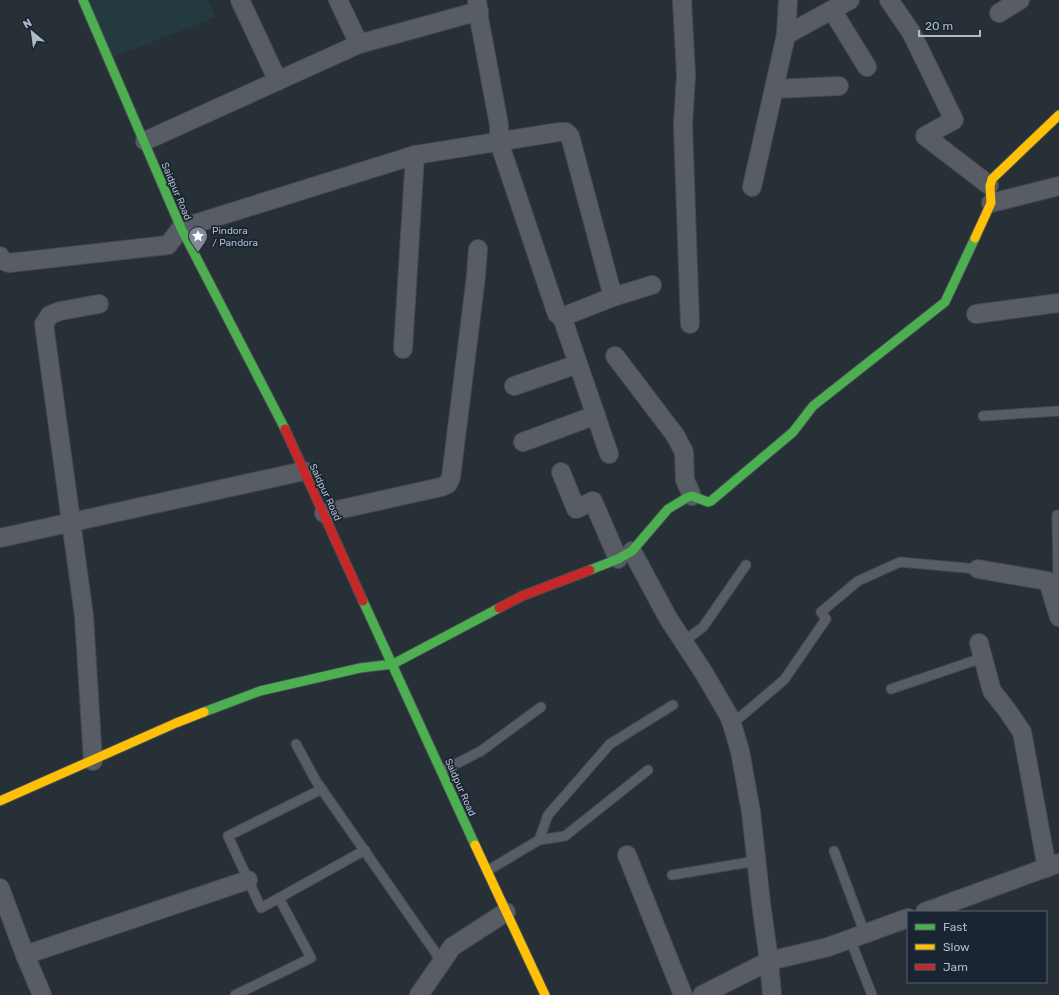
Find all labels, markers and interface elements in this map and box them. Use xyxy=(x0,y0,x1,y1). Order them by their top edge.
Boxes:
north arrow xyxy=(12,12,52,52)
scale bar xyxy=(919,12,980,38)
text: N xyxy=(21,16,34,31)
text: 20 m xyxy=(925,19,953,33)
street label: Saidpur Road xyxy=(158,161,194,222)
place icon: Pindora / Pandora xyxy=(187,225,209,253)
place label: Pindora / Pandora xyxy=(212,225,258,249)
street label: Saidpur Road xyxy=(307,462,344,523)
street label: Saidpur Road xyxy=(442,757,478,818)
legend xyxy=(907,911,1047,983)
text: Fast xyxy=(943,920,967,934)
text: Slow xyxy=(943,940,970,954)
text: Jam xyxy=(943,960,968,974)

